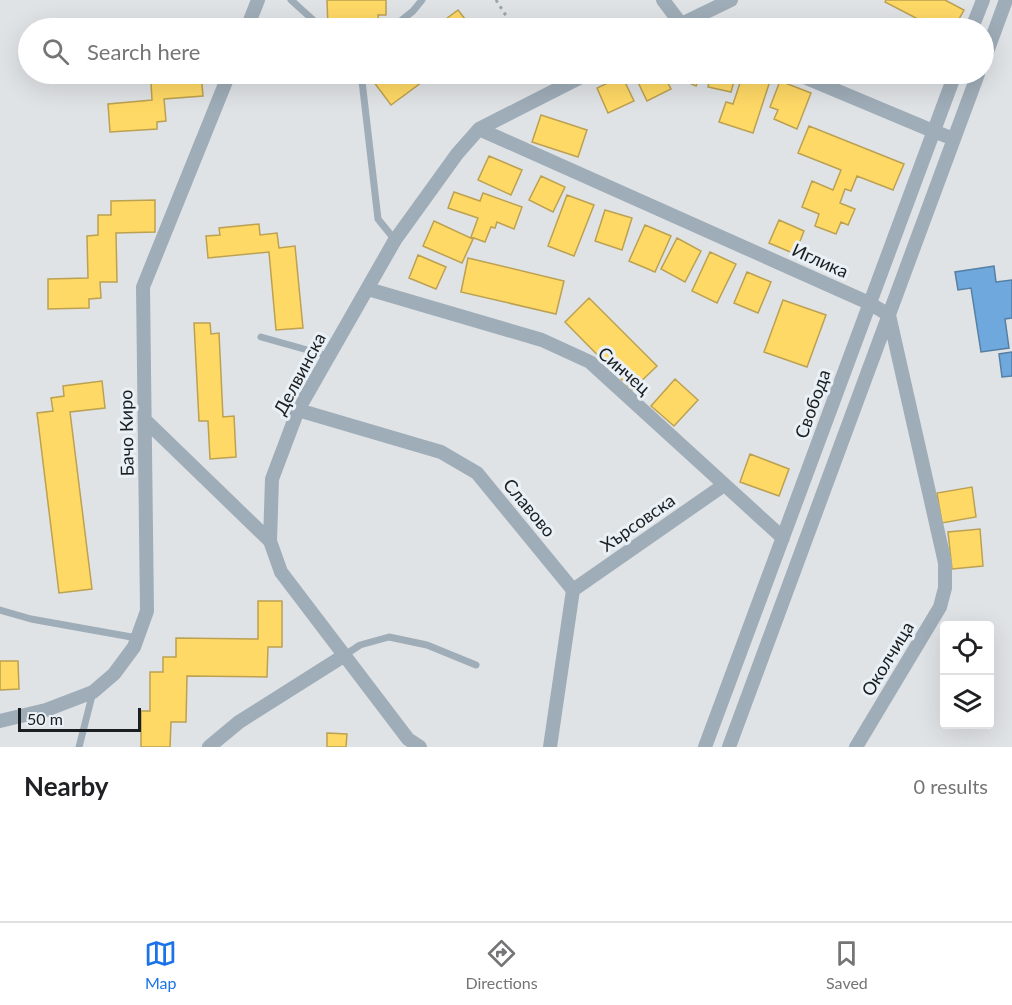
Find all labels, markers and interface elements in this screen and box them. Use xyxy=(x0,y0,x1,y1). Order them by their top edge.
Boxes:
search box xyxy=(18,18,994,84)
icon: search xyxy=(39,35,72,68)
text: Search here xyxy=(87,38,200,65)
street label: Иглика xyxy=(789,238,852,282)
street label: Делвинска xyxy=(268,329,330,418)
street label: Синчец xyxy=(594,342,655,399)
street label: Свобода xyxy=(789,366,835,441)
street label: Бачо Киро xyxy=(114,389,138,477)
street label: Славово xyxy=(499,474,561,541)
street label: Хърсовска xyxy=(596,489,679,556)
street label: Околчица xyxy=(856,617,918,700)
map controls xyxy=(940,621,994,729)
button: locate xyxy=(940,621,994,675)
button: layers xyxy=(940,675,994,729)
scale bar xyxy=(18,705,141,732)
text: 50 m xyxy=(27,709,63,728)
text: Nearby xyxy=(24,770,109,802)
text: 0 results xyxy=(913,774,988,798)
tab: Map xyxy=(144,937,177,992)
tab: Directions xyxy=(465,937,538,992)
tab: Saved xyxy=(826,937,868,992)

